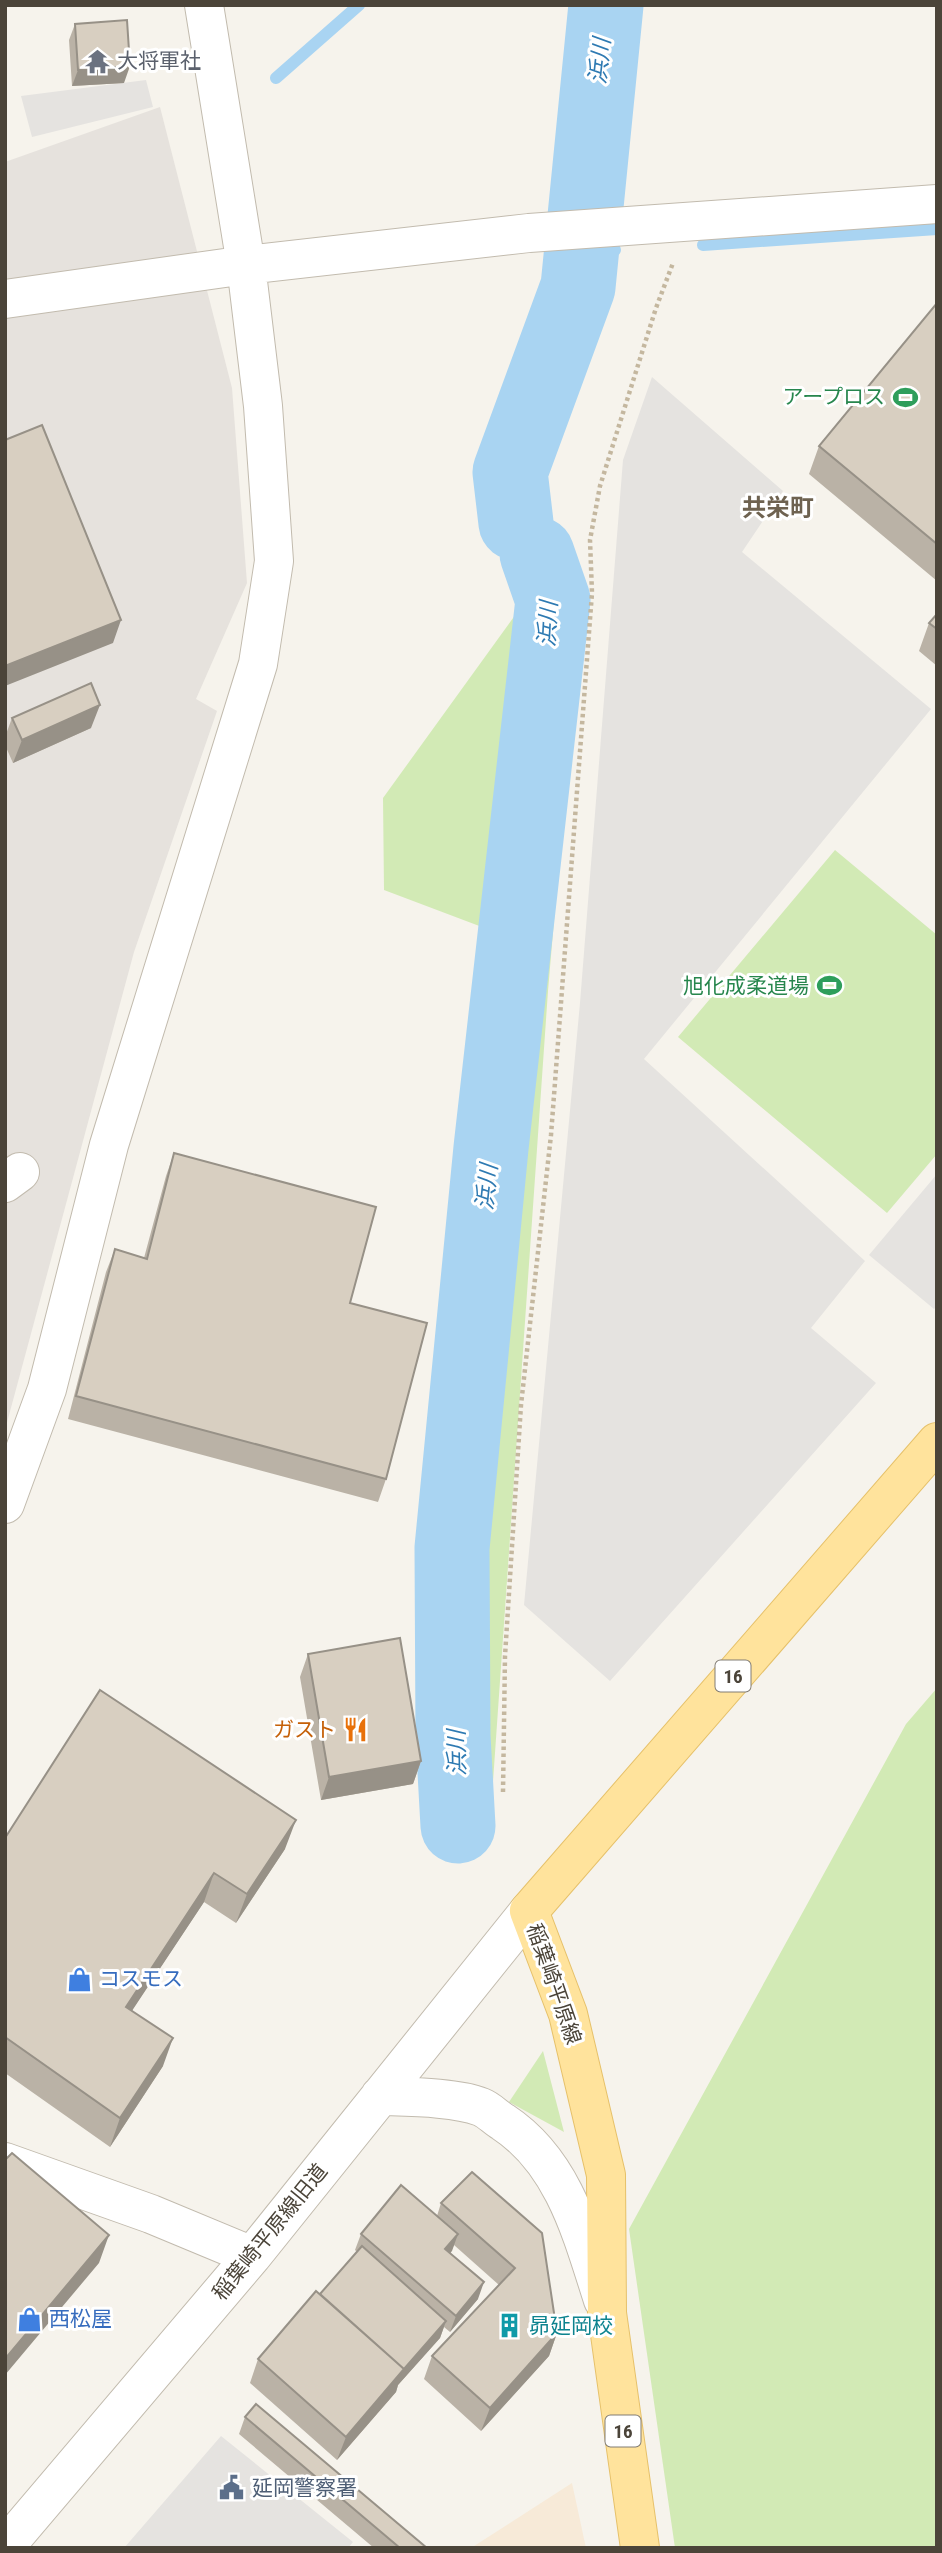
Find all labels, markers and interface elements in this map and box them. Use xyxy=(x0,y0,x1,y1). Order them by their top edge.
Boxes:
water label: 浜川 xyxy=(584,34,616,85)
temple icon: 大将軍社 xyxy=(83,47,111,75)
place label: 大将軍社 xyxy=(117,49,201,73)
sports icon: アープロス xyxy=(891,383,919,411)
place label: アープロス xyxy=(783,385,885,409)
district label: 共栄町 xyxy=(742,494,814,522)
water label: 浜川 xyxy=(533,597,563,648)
sports icon: 旭化成柔道場 xyxy=(815,972,843,1000)
place label: 旭化成柔道場 xyxy=(683,974,809,998)
water label: 浜川 xyxy=(471,1160,503,1211)
road number: 16 xyxy=(716,1660,750,1692)
restaurant icon: ガスト xyxy=(342,1716,370,1744)
place label: ガスト xyxy=(273,1718,336,1742)
water label: 浜川 xyxy=(443,1727,471,1776)
street label: 稲葉崎平原線 xyxy=(522,1921,586,2047)
shop icon: コスモス xyxy=(65,1965,93,1993)
place label: コスモス xyxy=(99,1967,183,1991)
street label: 稲葉崎平原線旧道 xyxy=(208,2159,332,2305)
shop icon: 西松屋 xyxy=(15,2305,43,2333)
place label: 西松屋 xyxy=(49,2307,112,2331)
building icon: 昴延岡校 xyxy=(495,2312,523,2340)
place label: 昴延岡校 xyxy=(529,2314,613,2338)
road number: 16 xyxy=(606,2416,640,2446)
public building icon: 延岡警察署 xyxy=(218,2474,246,2502)
place label: 延岡警察署 xyxy=(252,2476,357,2500)

